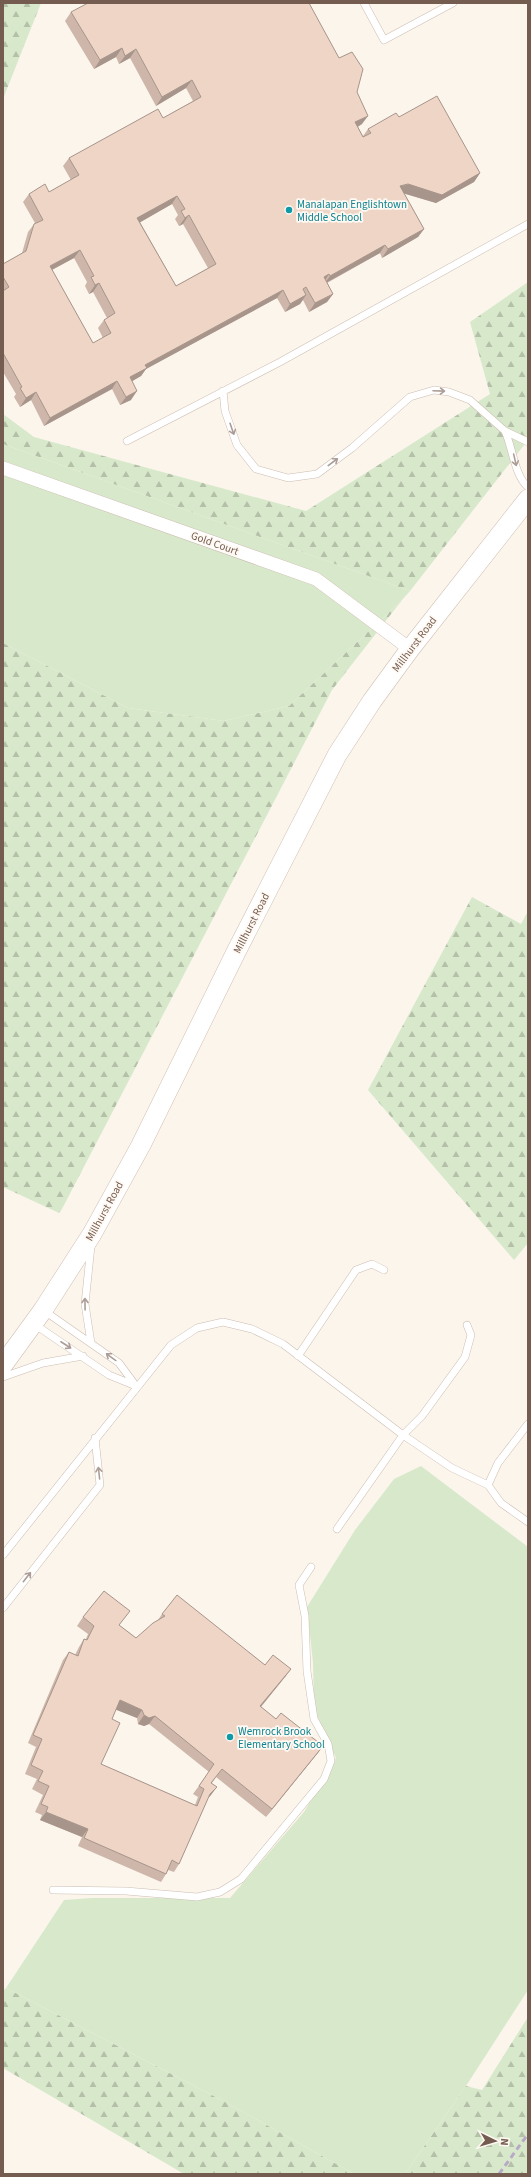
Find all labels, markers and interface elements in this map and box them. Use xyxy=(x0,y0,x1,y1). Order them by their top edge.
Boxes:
place label: Manalapan Englishtown Middle School xyxy=(297,197,407,225)
marker: Manalapan Englishtown Middle School xyxy=(284,205,294,215)
one-way arrow xyxy=(432,388,445,395)
one-way arrow xyxy=(228,423,236,435)
one-way arrow xyxy=(512,453,519,466)
one-way arrow xyxy=(328,458,339,466)
street label: Gold Court xyxy=(189,528,241,559)
street label: Millhurst Road xyxy=(389,613,440,675)
street label: Millhurst Road xyxy=(230,890,273,956)
street label: Millhurst Road xyxy=(82,1179,127,1244)
one-way arrow xyxy=(82,1298,89,1311)
one-way arrow xyxy=(61,1341,72,1349)
one-way arrow xyxy=(106,1353,117,1361)
one-way arrow xyxy=(95,1467,103,1480)
one-way arrow xyxy=(23,1572,32,1583)
place label: Wemrock Brook Elementary School xyxy=(238,1724,325,1752)
marker: Wemrock Brook Elementary School xyxy=(225,1732,235,1742)
north arrow xyxy=(475,2121,515,2161)
text: N xyxy=(497,2138,512,2146)

